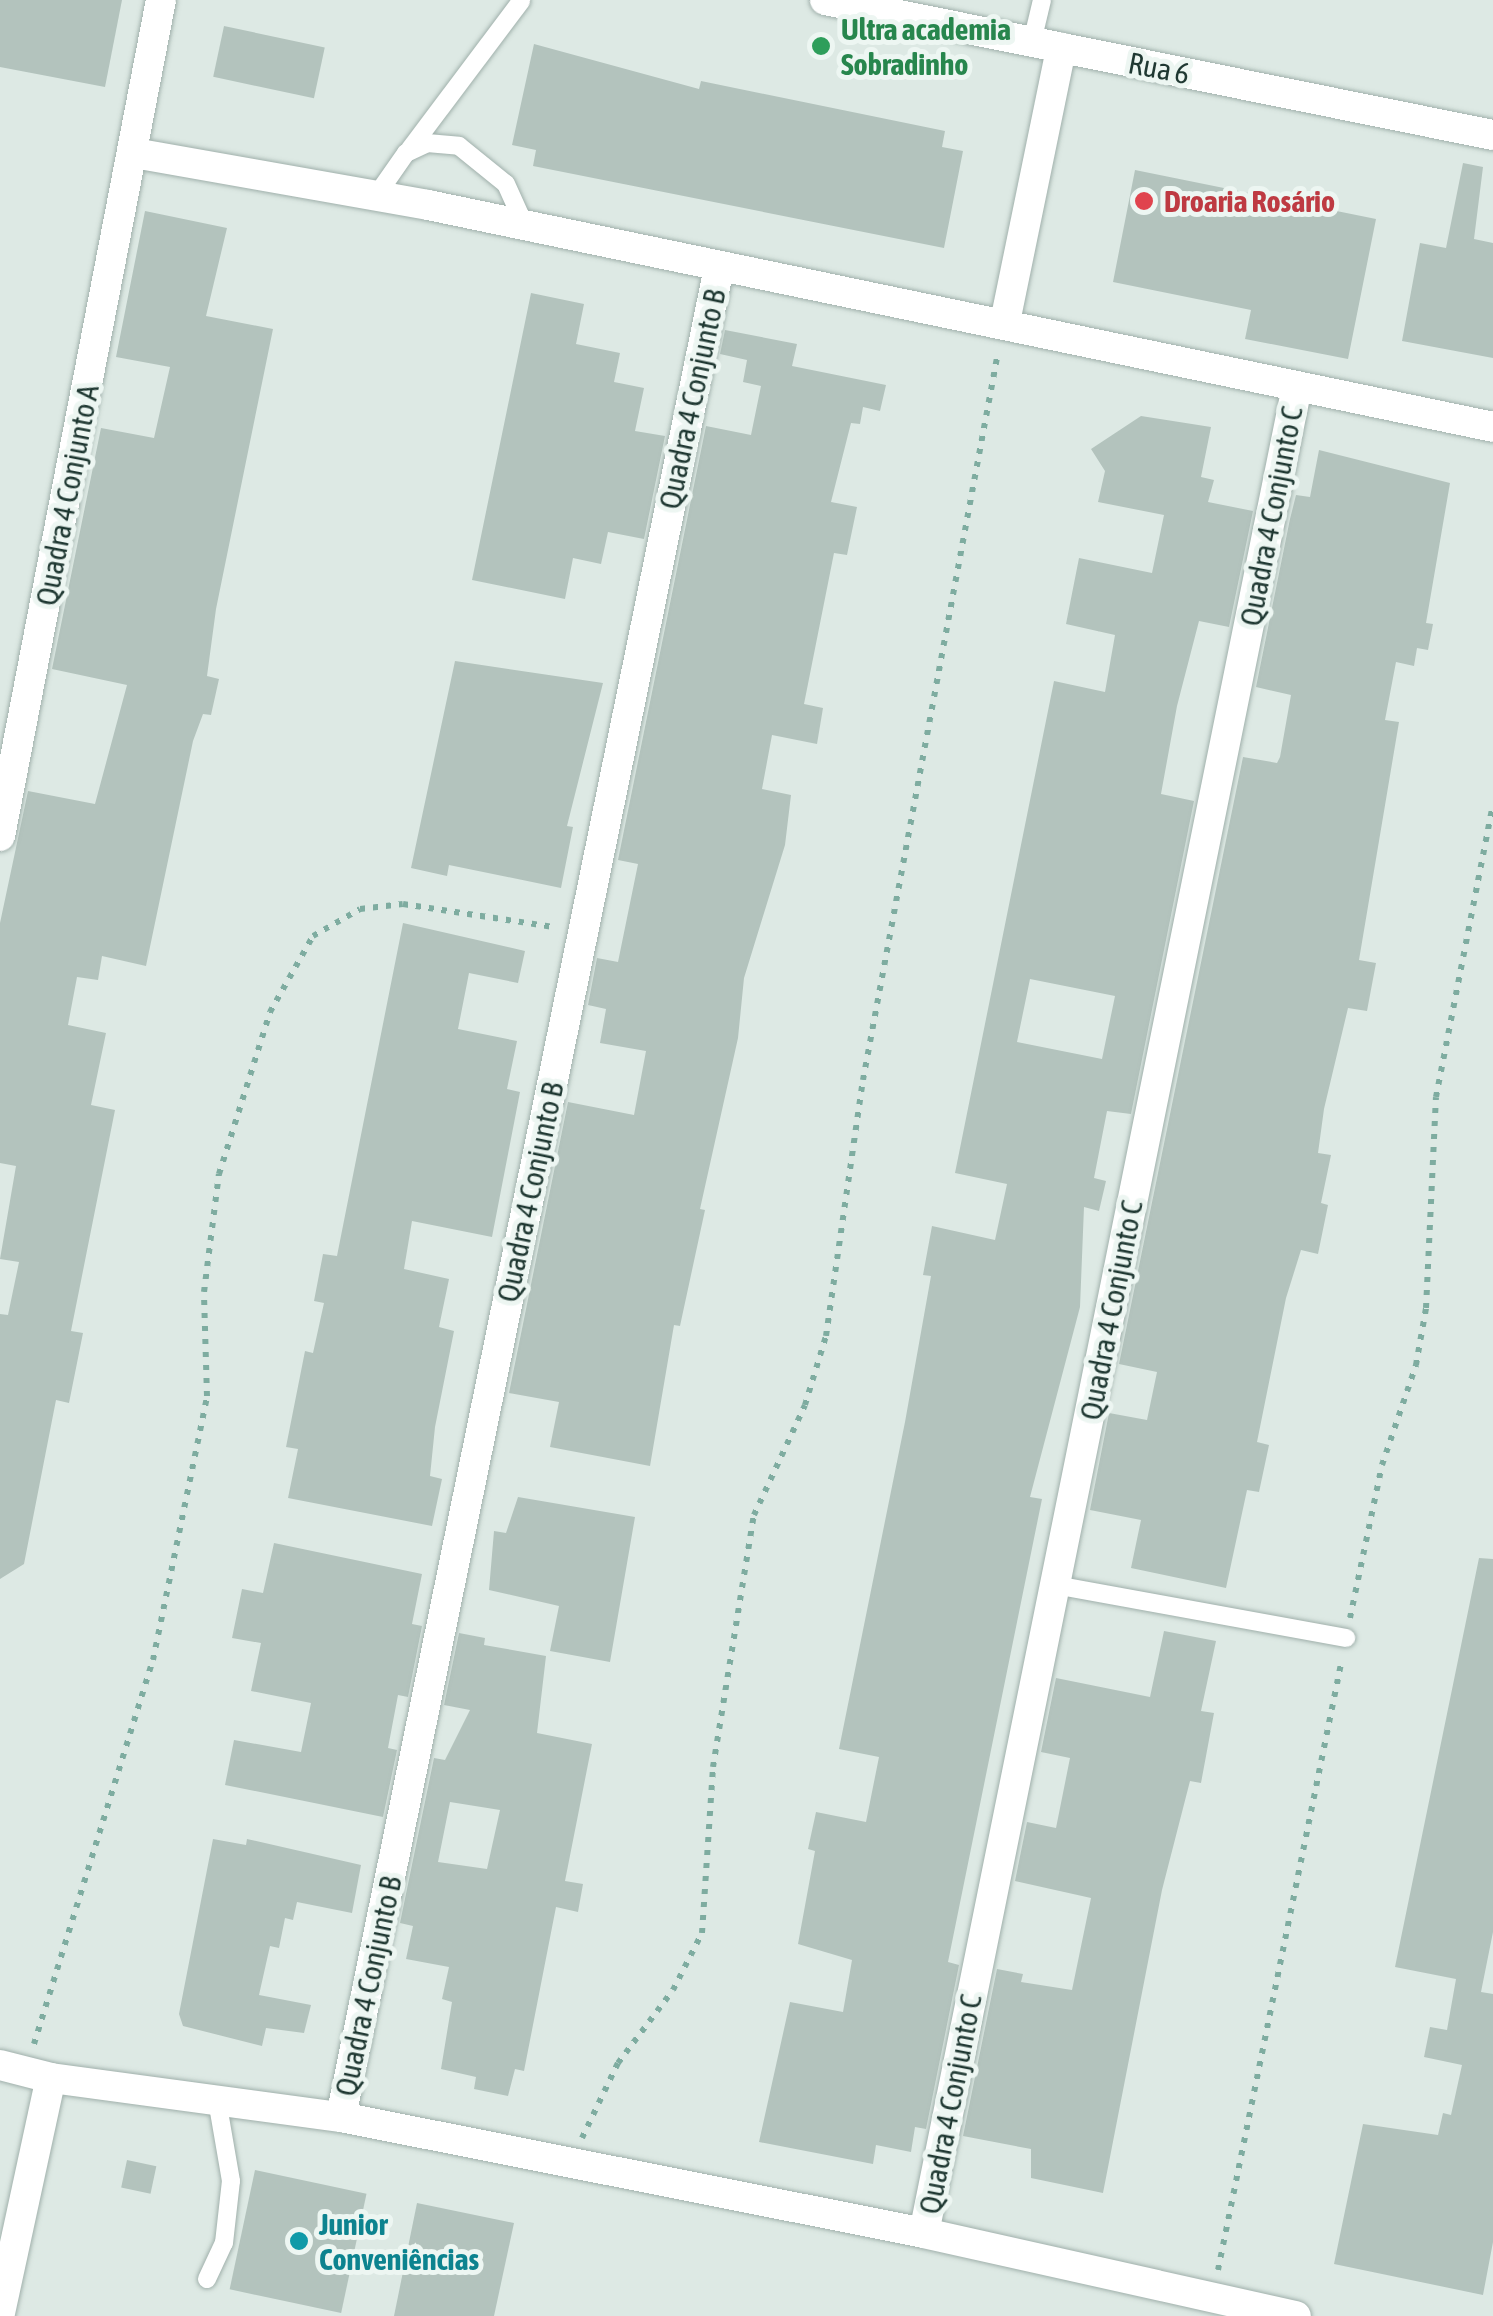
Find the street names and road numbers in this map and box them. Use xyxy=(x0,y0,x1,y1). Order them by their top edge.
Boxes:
street label: Rua 6 xyxy=(1125,44,1193,92)
street label: Quadra 4 Conjunto B xyxy=(651,286,733,512)
street label: Quadra 4 Conjunto A xyxy=(28,382,106,608)
street label: Quadra 4 Conjunto C xyxy=(1232,403,1310,629)
street label: Quadra 4 Conjunto B xyxy=(489,1079,571,1305)
street label: Quadra 4 Conjunto C xyxy=(1072,1197,1150,1423)
street label: Quadra 4 Conjunto B xyxy=(327,1873,409,2099)
street label: Quadra 4 Conjunto C xyxy=(911,1991,989,2217)

